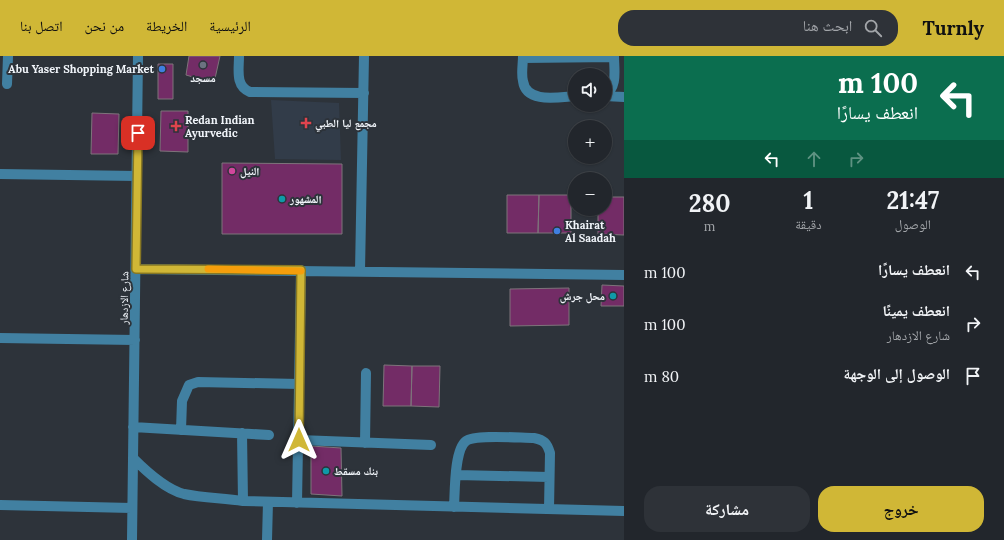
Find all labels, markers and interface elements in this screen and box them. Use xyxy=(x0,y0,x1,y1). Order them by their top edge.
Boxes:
search box xyxy=(618,10,898,46)
text: ابحث هنا xyxy=(803,16,852,35)
text: Turnly xyxy=(922,16,984,40)
text: اتصل بنا xyxy=(20,17,62,35)
text: من نحن xyxy=(84,17,124,35)
text: الخريطة xyxy=(146,17,187,35)
text: الرئيسية xyxy=(209,17,251,35)
icon: search xyxy=(862,17,884,39)
marker: مسجد xyxy=(198,60,208,70)
place label: Abu Yaser Shopping Market xyxy=(8,62,154,76)
marker: Abu Yaser Shopping Market xyxy=(157,64,167,74)
text: 100 m xyxy=(838,65,918,101)
map controls xyxy=(568,68,612,216)
button: sound xyxy=(568,68,612,112)
place label: مسجد xyxy=(190,71,216,85)
icon: left xyxy=(932,72,984,124)
text: انعطف يسارًا xyxy=(837,101,918,124)
place label: Redan Indian Ayurvedic xyxy=(185,113,255,140)
pin xyxy=(121,116,155,150)
place label: مجمع ليا الطبي xyxy=(315,116,377,132)
marker: مجمع ليا الطبي xyxy=(300,117,312,129)
marker: Redan Indian Ayurvedic xyxy=(170,120,182,132)
button: + xyxy=(568,120,612,164)
icon: arrive xyxy=(127,122,149,144)
icon: left xyxy=(761,148,783,170)
icon: ahead xyxy=(803,148,825,170)
icon: right xyxy=(845,148,867,170)
place label: النيل xyxy=(240,164,259,179)
marker: النيل xyxy=(227,166,237,176)
button: − xyxy=(568,172,612,216)
text: 1 xyxy=(804,185,813,216)
text: 21:47 xyxy=(886,185,939,216)
text: 280 xyxy=(689,188,731,219)
place label: المشهور xyxy=(289,192,322,206)
marker: المشهور xyxy=(277,194,287,204)
text: دقيقة xyxy=(795,216,822,233)
text: الوصول xyxy=(895,216,931,233)
place label: Khairat Al Saadah xyxy=(565,218,616,245)
text: m xyxy=(704,218,715,235)
marker: Khairat Al Saadah xyxy=(552,226,562,236)
text: انعطف يسارًا xyxy=(878,260,950,279)
icon: left xyxy=(962,261,984,283)
text: 100 m xyxy=(644,263,685,282)
street label: شارع الازدهار xyxy=(117,271,131,326)
place label: محل جرش xyxy=(560,289,605,304)
marker: محل جرش xyxy=(608,291,618,301)
text: انعطف يمينًا xyxy=(882,301,950,320)
icon: right xyxy=(962,313,984,335)
text: 100 m xyxy=(644,315,685,334)
text: شارع الازدهار xyxy=(887,327,950,344)
text: الوصول إلى الوجهة xyxy=(843,364,950,383)
icon: arrive xyxy=(962,365,984,387)
text: 80 m xyxy=(644,367,679,386)
position arrow xyxy=(278,419,320,461)
place label: بنك مسقط xyxy=(334,464,378,478)
marker: بنك مسقط xyxy=(321,466,331,476)
button: مشاركة xyxy=(644,486,810,532)
button: خروج xyxy=(818,486,984,532)

